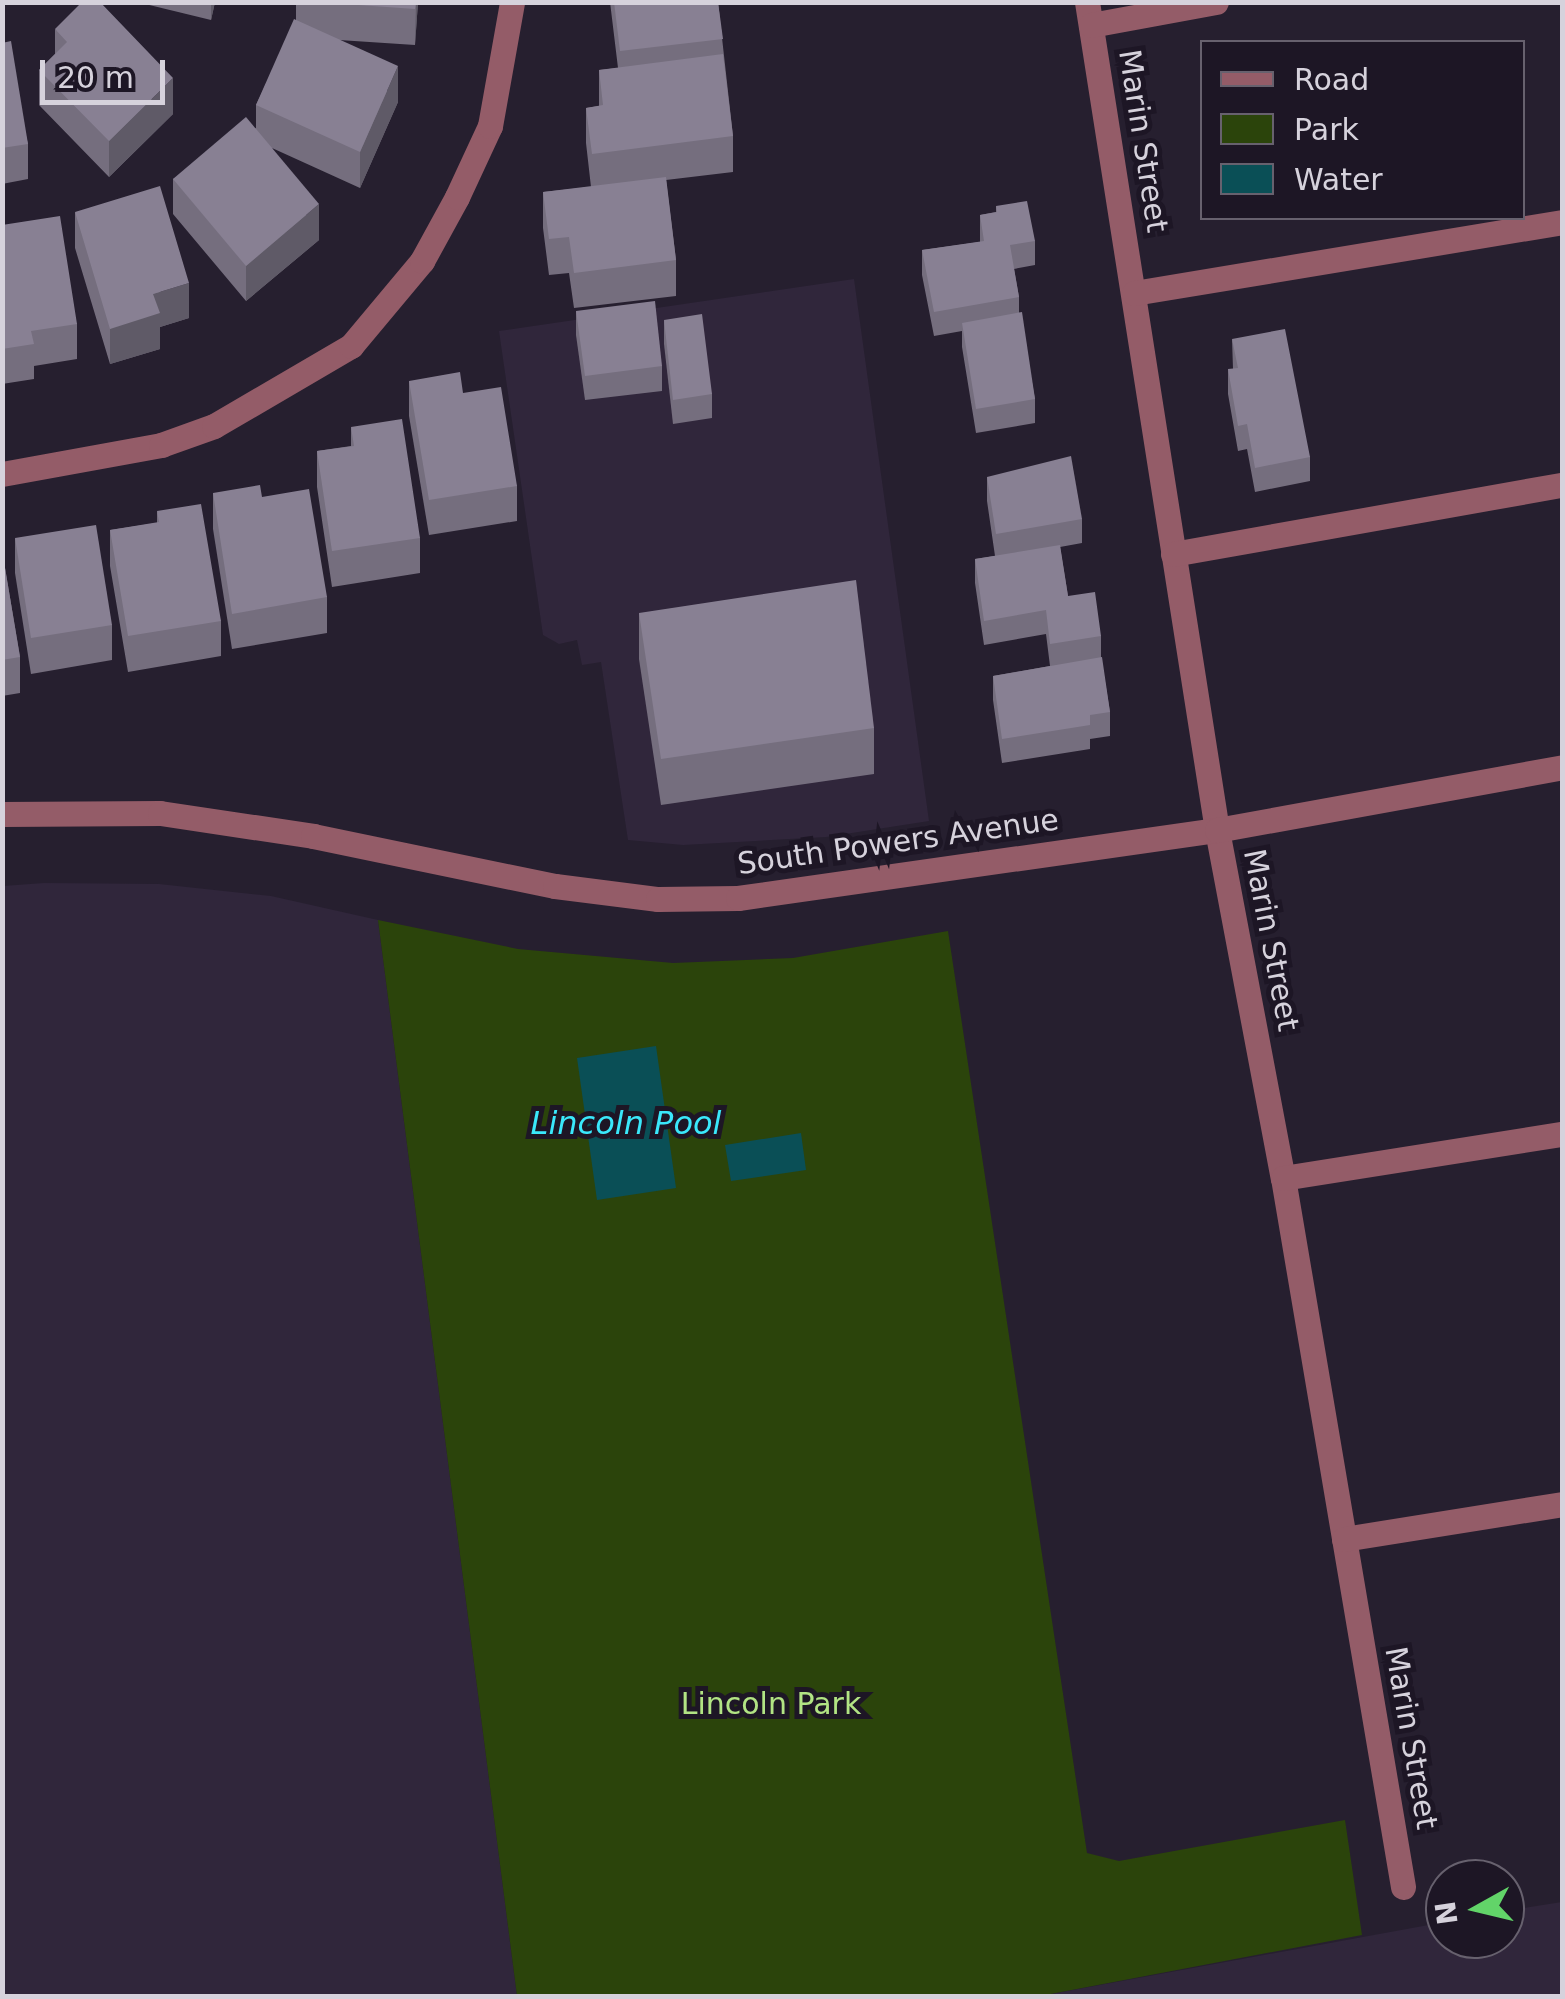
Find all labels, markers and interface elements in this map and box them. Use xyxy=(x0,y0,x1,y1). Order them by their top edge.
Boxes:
scale bar xyxy=(45,40,170,102)
legend xyxy=(1200,40,1525,220)
street label: Marin Street xyxy=(1111,47,1175,235)
text: 20 m xyxy=(57,60,134,95)
text: Road xyxy=(1294,62,1369,97)
text: Park xyxy=(1294,112,1359,147)
text: Water xyxy=(1294,162,1383,197)
street label: South Powers Avenue xyxy=(735,802,1061,882)
street label: Marin Street xyxy=(1236,846,1306,1034)
water label: Lincoln Pool xyxy=(531,1104,721,1142)
street label: Marin Street xyxy=(1377,1644,1445,1832)
park label: Lincoln Park xyxy=(681,1686,861,1722)
north arrow xyxy=(1425,1859,1525,1959)
text: N xyxy=(1429,1899,1465,1927)

